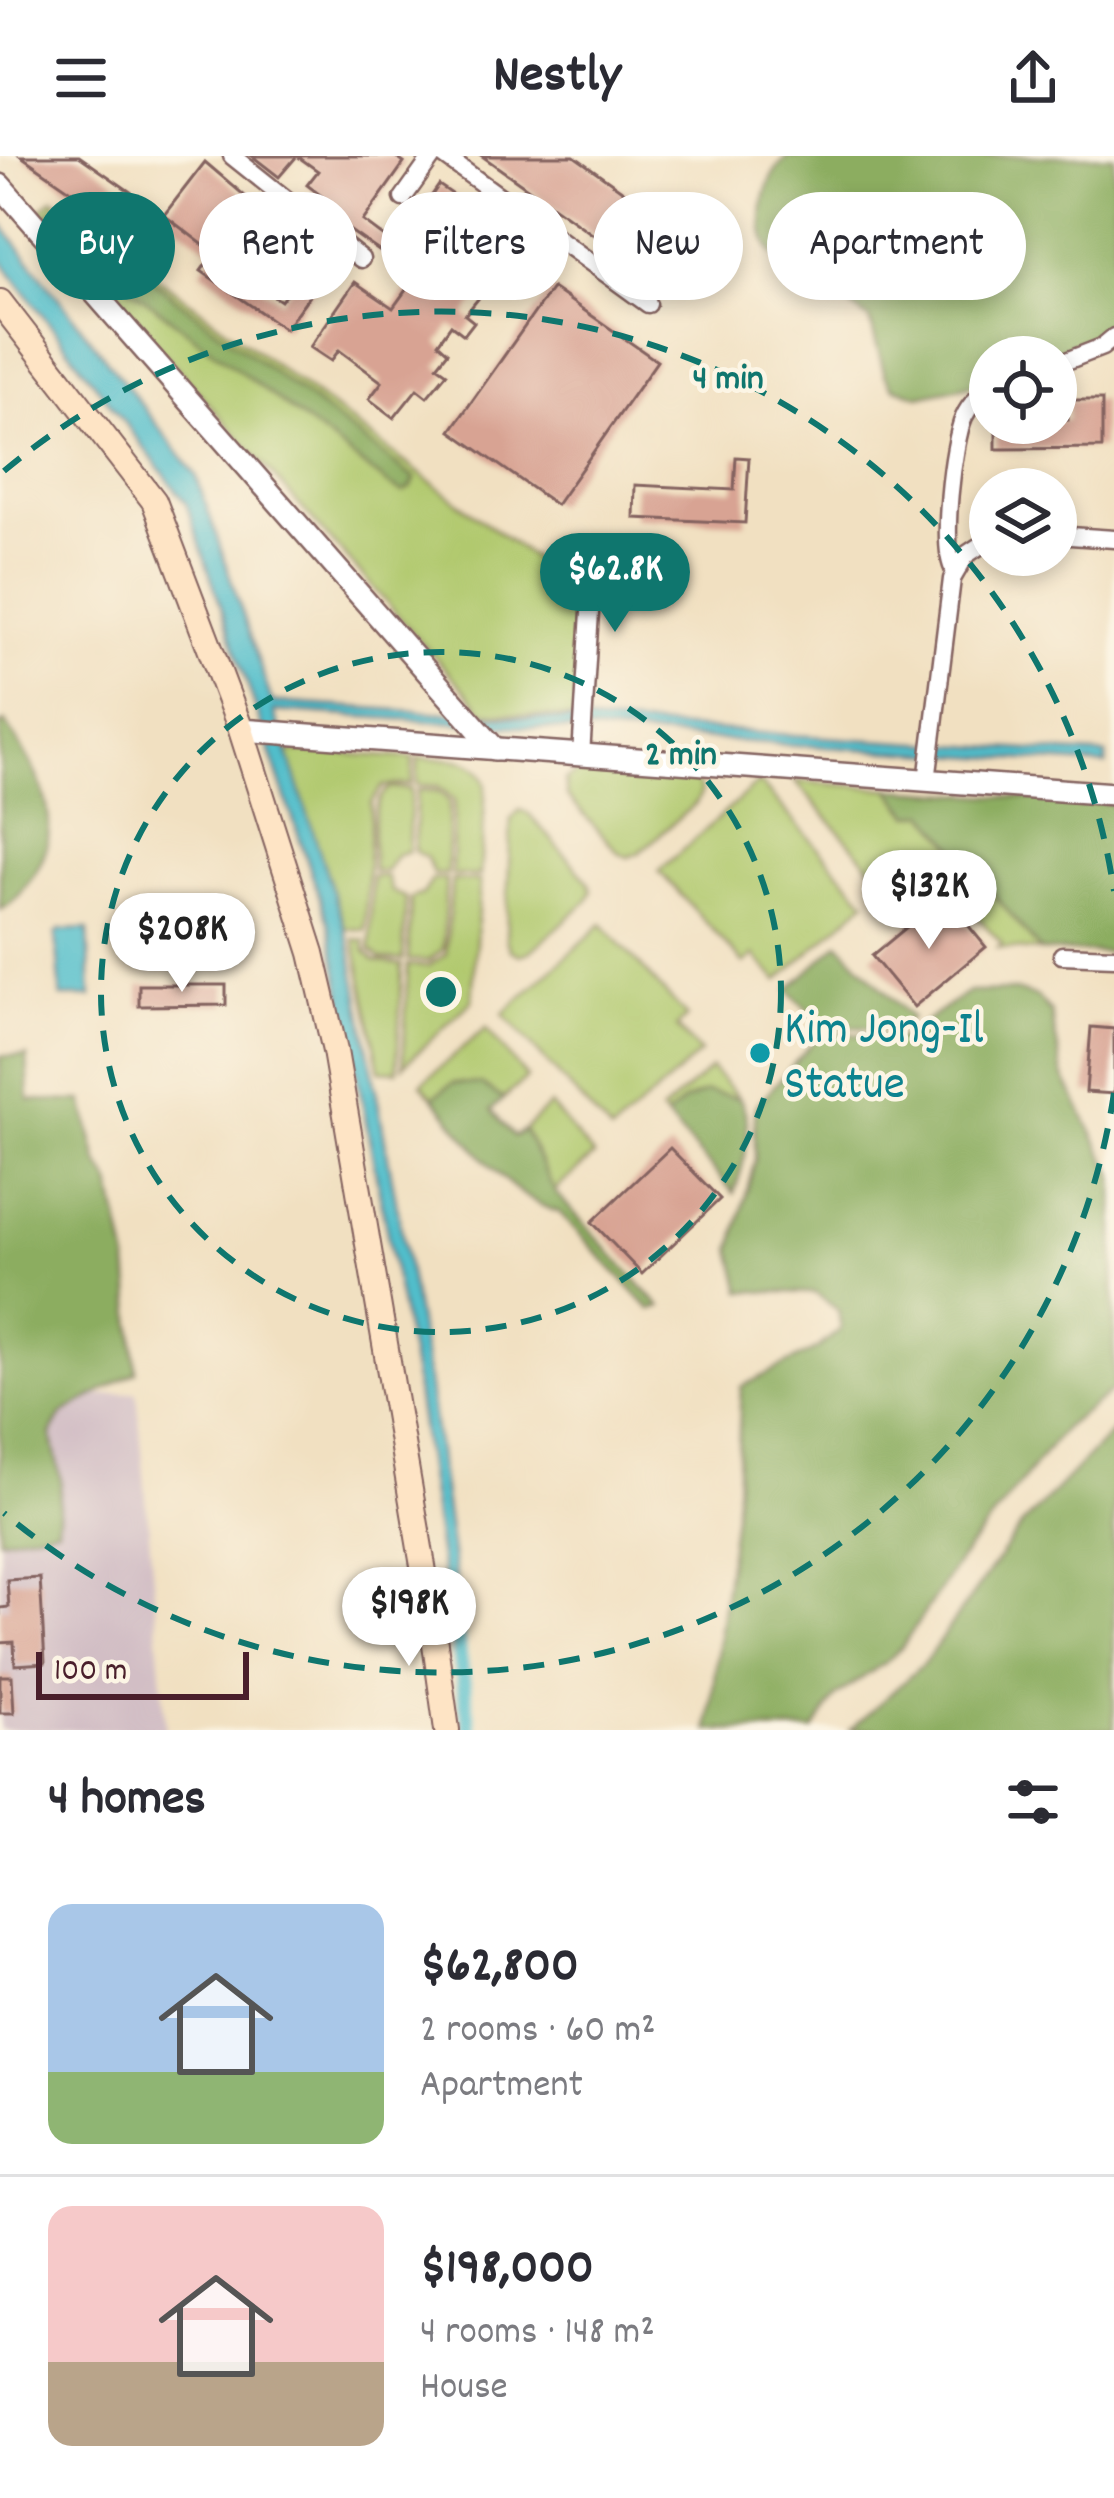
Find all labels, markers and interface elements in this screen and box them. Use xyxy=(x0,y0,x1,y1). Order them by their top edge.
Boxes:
text: Nestly xyxy=(493,40,621,117)
icon: menu xyxy=(48,45,114,111)
icon: share xyxy=(1000,45,1066,111)
chip: Buy xyxy=(36,192,175,300)
chip: Rent xyxy=(199,192,357,300)
chip: Filters xyxy=(381,192,569,300)
chip: New xyxy=(593,192,743,300)
chip: Apartment xyxy=(767,192,1026,300)
map controls xyxy=(969,336,1077,576)
button: locate xyxy=(969,336,1077,444)
text: 4 min xyxy=(692,355,764,407)
button: layers xyxy=(969,468,1077,576)
pin: $62.8K xyxy=(517,533,713,635)
text: $62.8K xyxy=(567,544,663,599)
text: 2 min xyxy=(645,731,717,783)
pin: $132K xyxy=(845,850,1013,952)
text: $132K xyxy=(889,861,969,916)
pin: $208K xyxy=(98,893,266,995)
text: $208K xyxy=(136,904,228,959)
centre of rings xyxy=(420,971,462,1013)
place label: Kim Jong-Il Statue xyxy=(784,998,984,1122)
marker: Kim Jong-Il Statue xyxy=(747,1040,773,1066)
pin: $198K xyxy=(325,1567,493,1669)
text: $198K xyxy=(369,1578,449,1633)
scale bar xyxy=(36,1646,249,1699)
text: 100 m xyxy=(54,1649,127,1696)
text: 4 homes xyxy=(48,1766,206,1838)
icon: filters xyxy=(1000,1769,1066,1835)
text: $62,800 xyxy=(420,1933,579,2005)
icon: home xyxy=(144,1952,288,2096)
text: 2 rooms · 60 m² xyxy=(420,2005,655,2060)
text: Apartment xyxy=(420,2060,583,2115)
text: $198,000 xyxy=(420,2235,594,2307)
icon: home xyxy=(144,2254,288,2398)
text: 4 rooms · 148 m² xyxy=(420,2307,655,2362)
text: House xyxy=(420,2362,508,2417)

